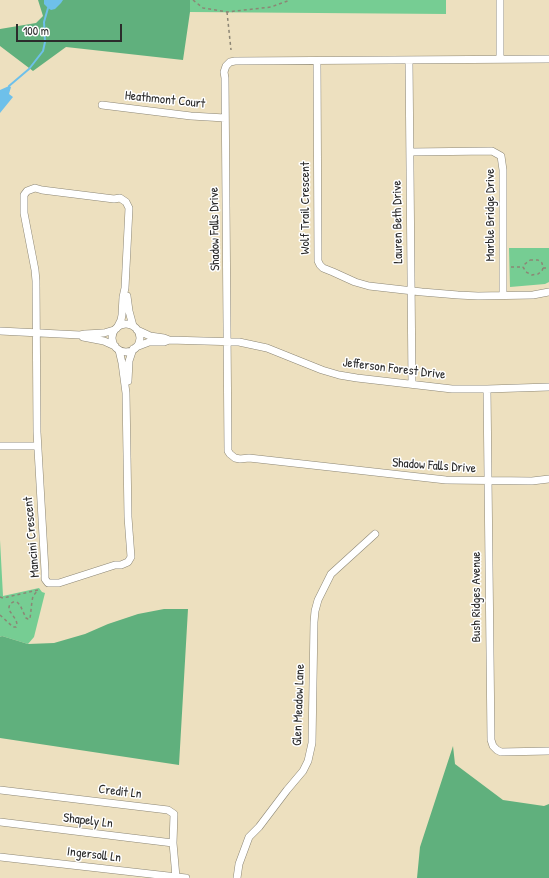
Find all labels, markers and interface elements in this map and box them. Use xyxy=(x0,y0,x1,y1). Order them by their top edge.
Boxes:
scale bar xyxy=(18,16,124,42)
text: 100 m xyxy=(23,22,49,39)
street label: Heathmont Court xyxy=(124,88,206,112)
street label: Wolf Trail Crescent xyxy=(298,162,314,254)
street label: Marble Bridge Drive xyxy=(483,169,499,261)
street label: Lauren Beth Drive xyxy=(389,180,407,264)
street label: Shadow Falls Drive xyxy=(206,187,224,271)
street label: Jefferson Forest Drive xyxy=(342,355,446,383)
street label: Shadow Falls Drive xyxy=(392,455,476,477)
street label: Mancini Crescent xyxy=(21,496,43,578)
street label: Bush Ridges Avenue xyxy=(469,551,485,643)
street label: Glen Meadow Lane xyxy=(290,664,308,746)
street label: Credit Ln xyxy=(97,782,143,802)
street label: Shapely Ln xyxy=(62,810,114,832)
street label: Ingersoll Ln xyxy=(66,844,122,866)

